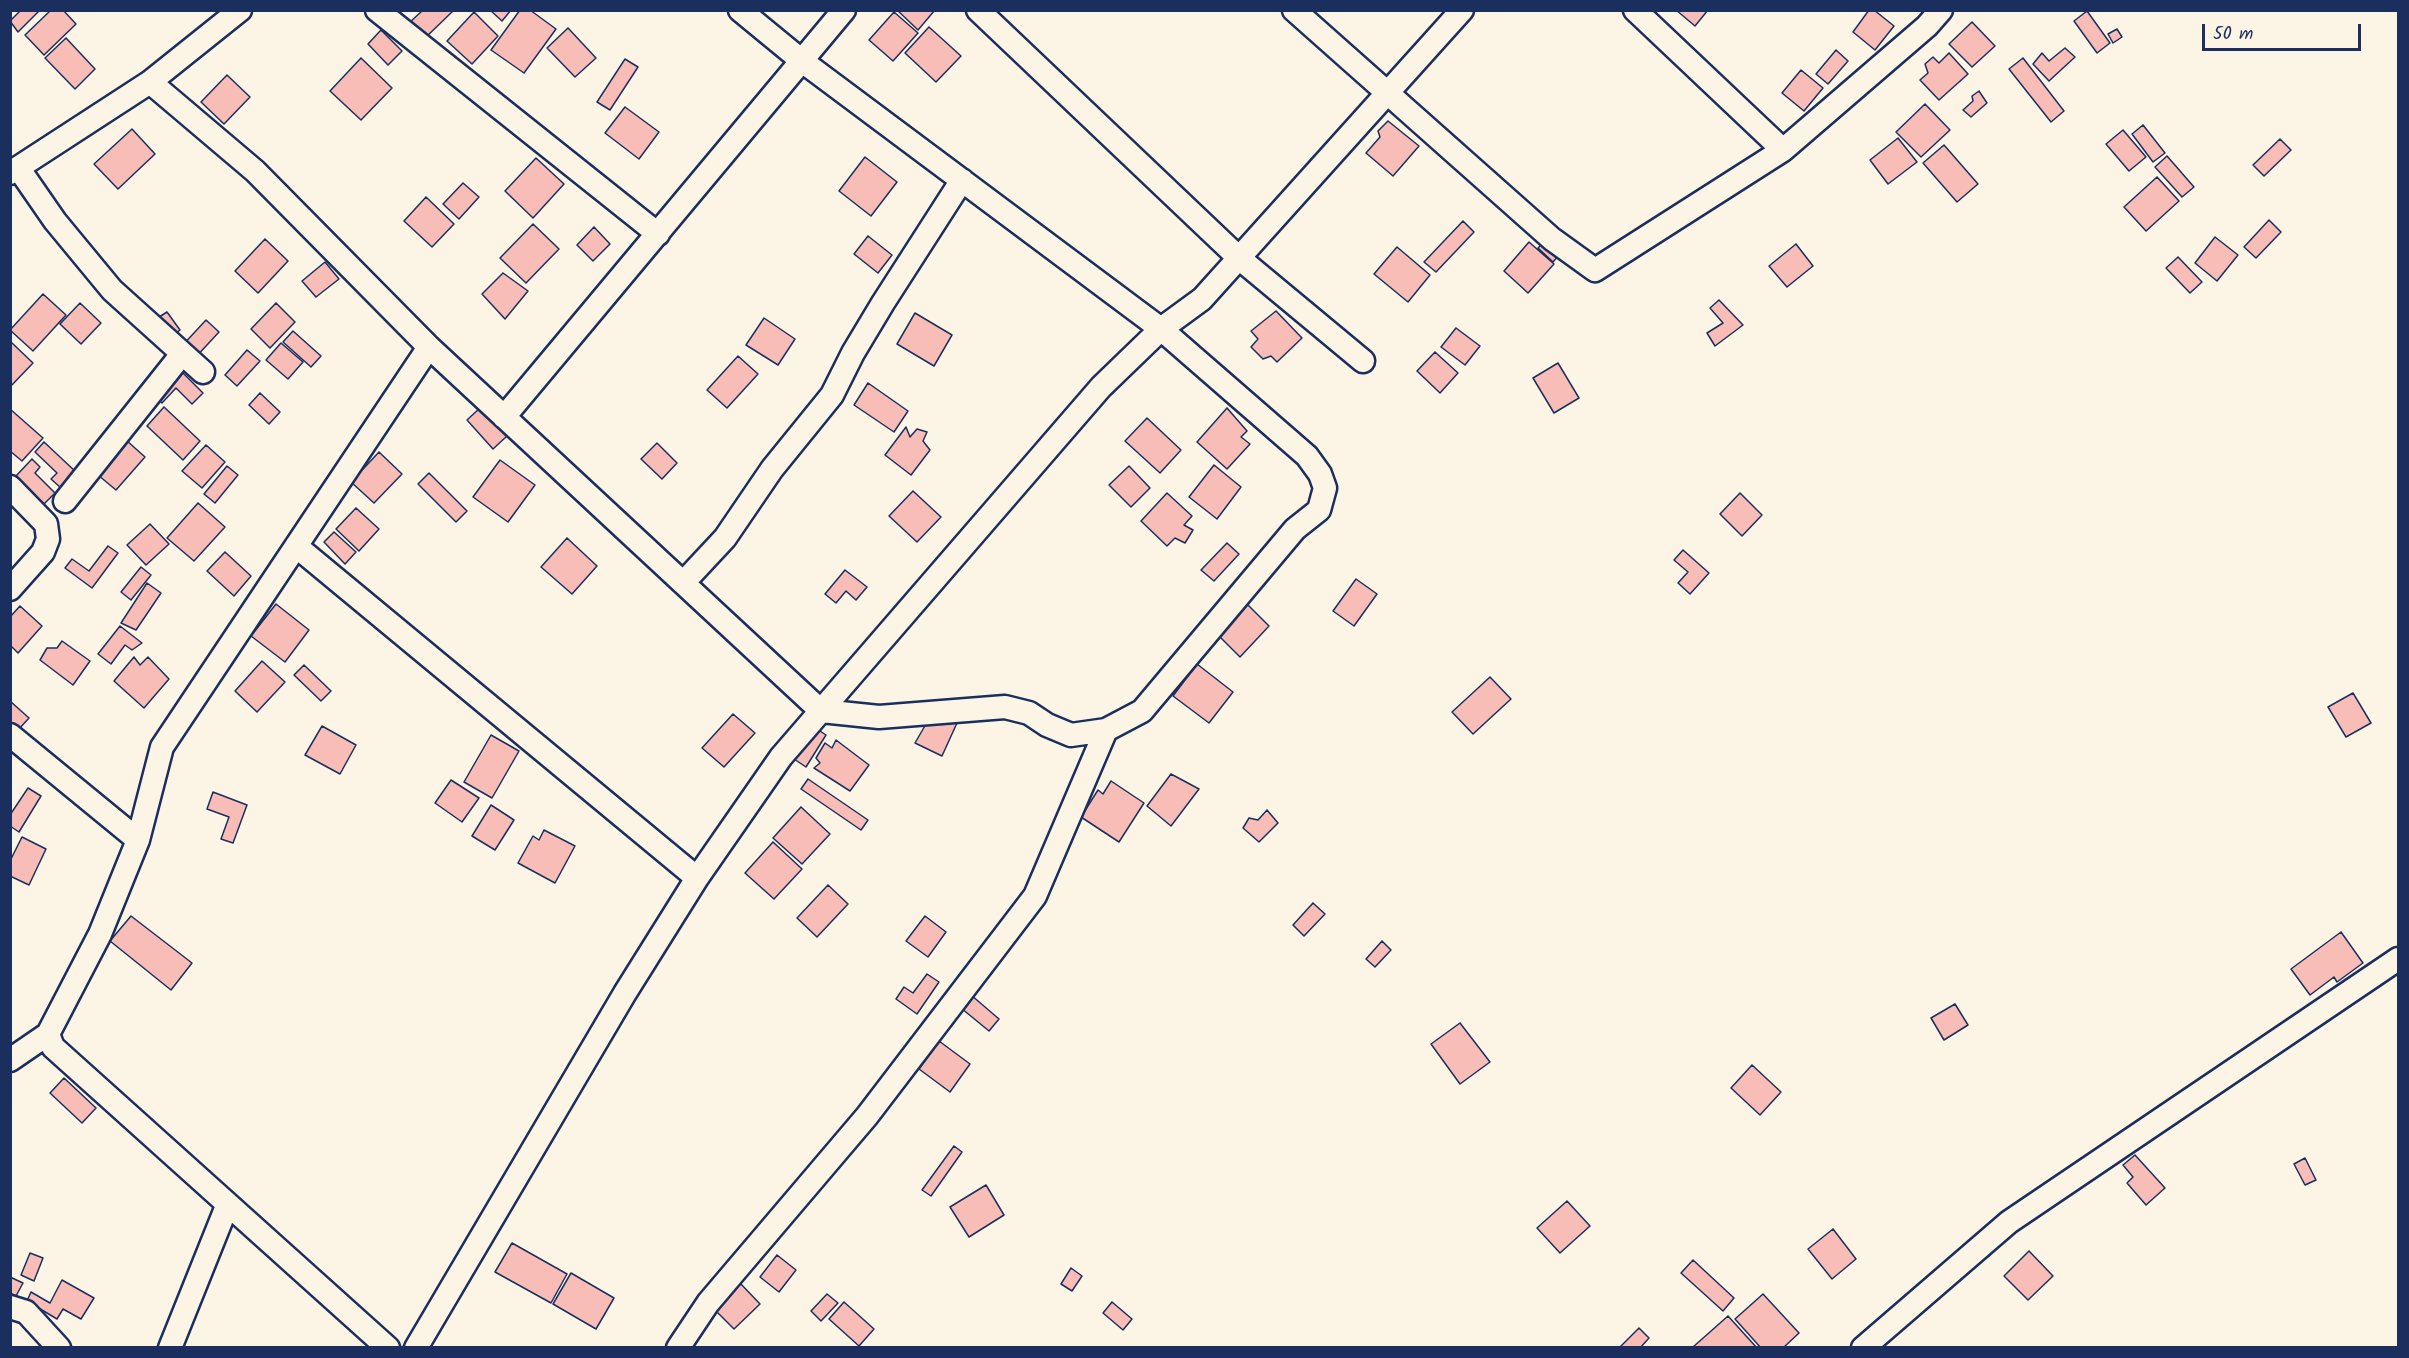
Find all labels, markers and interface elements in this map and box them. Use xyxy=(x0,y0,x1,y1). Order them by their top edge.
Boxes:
scale bar xyxy=(2205,12,2364,50)
text: 50 m xyxy=(2213,20,2253,49)

